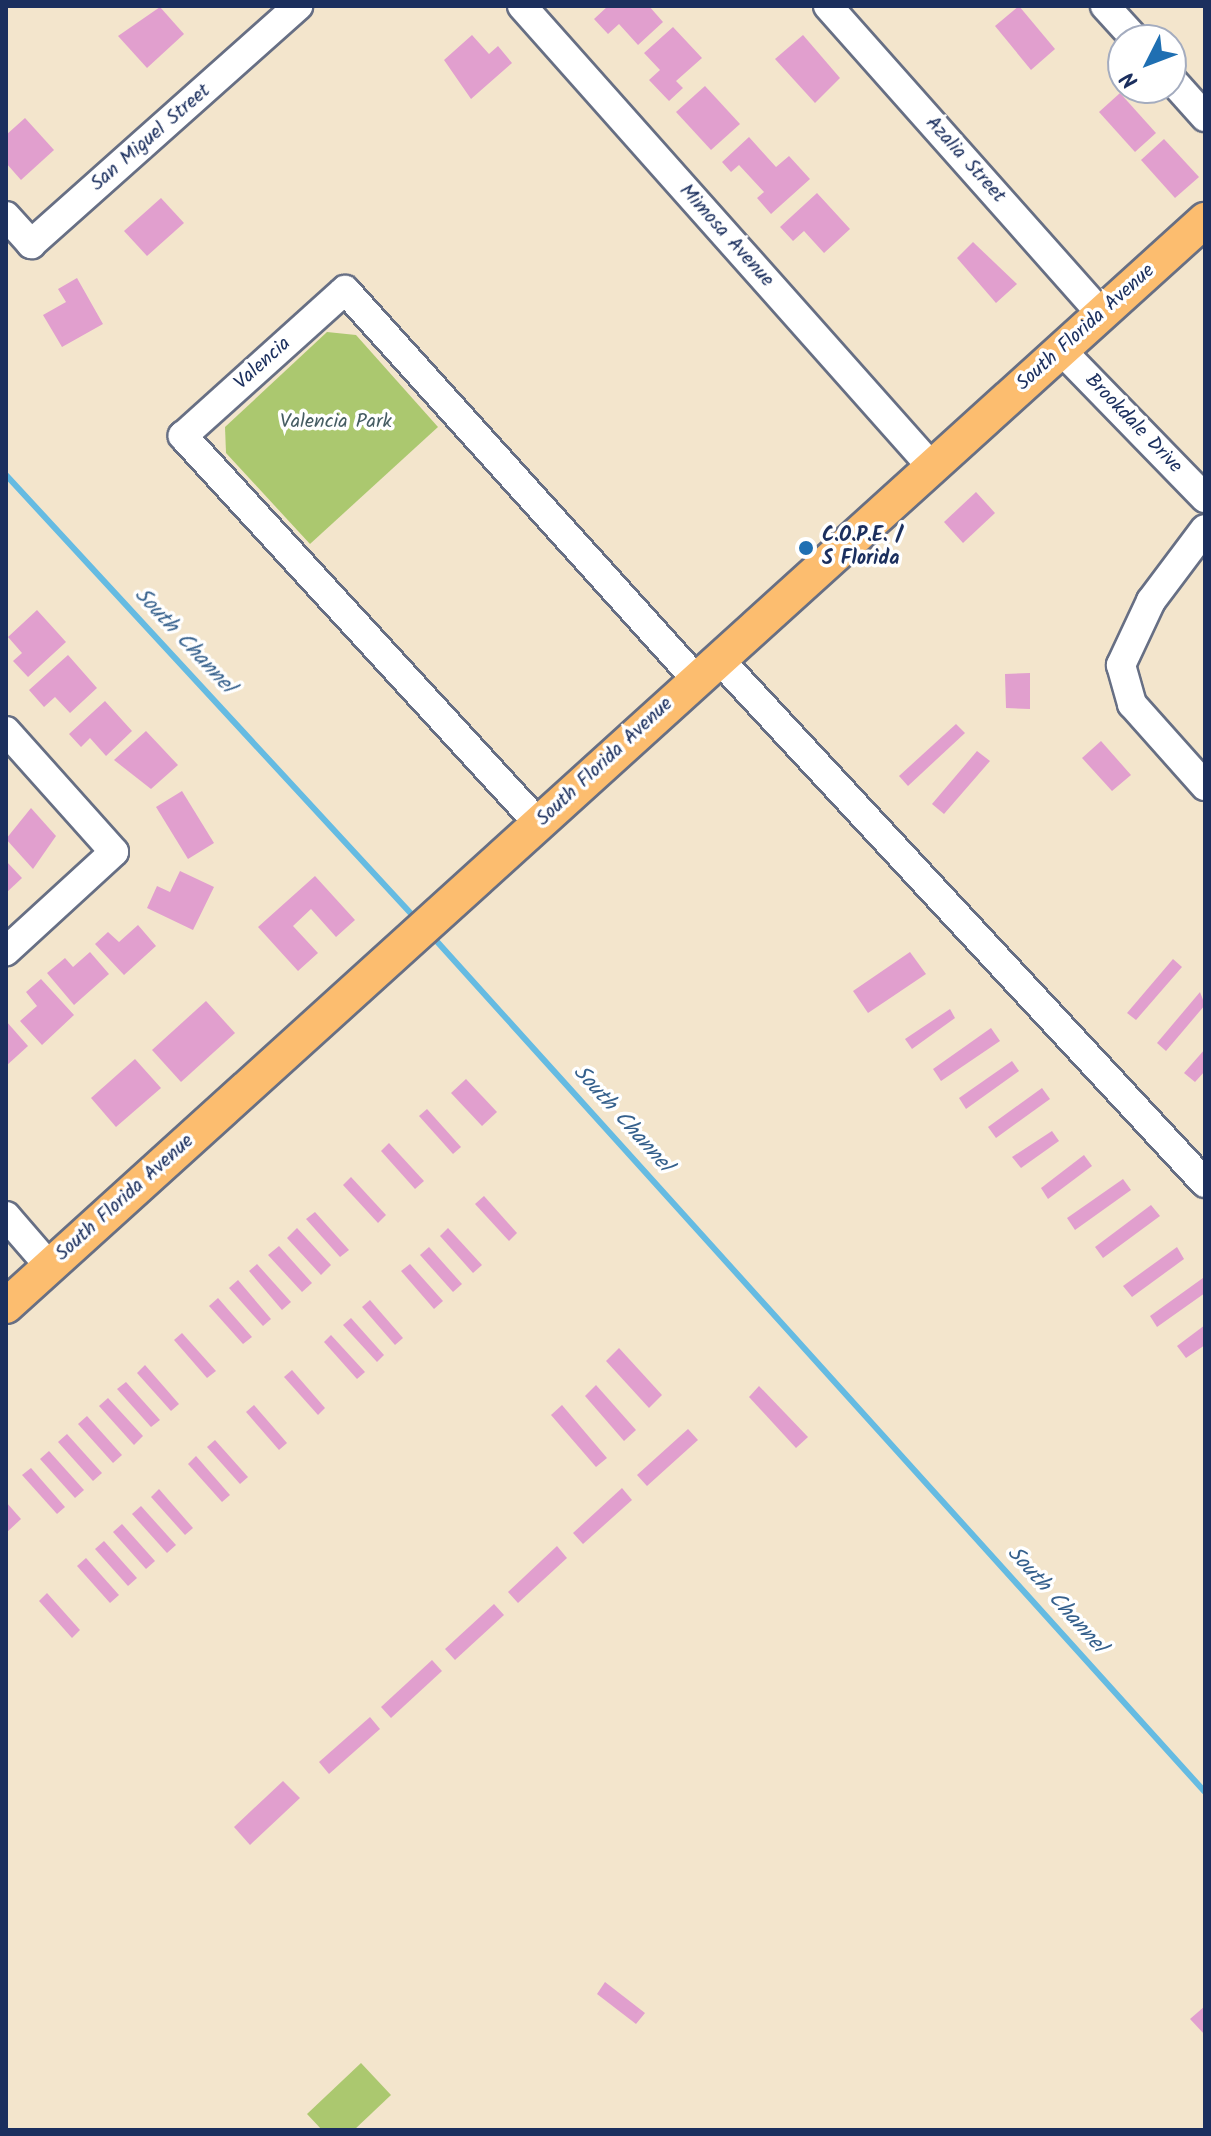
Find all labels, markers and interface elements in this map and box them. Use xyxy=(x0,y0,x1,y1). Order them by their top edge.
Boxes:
north arrow xyxy=(1107,24,1187,104)
text: N xyxy=(1113,62,1148,96)
street label: San Miguel Street xyxy=(86,79,216,197)
street label: Azalia Street xyxy=(920,112,1010,208)
street label: Mimosa Avenue xyxy=(673,180,779,292)
street label: South Florida Avenue xyxy=(1012,260,1160,396)
street label: Valencia xyxy=(230,332,296,396)
street label: Brookdale Drive xyxy=(1079,369,1187,479)
park label: Valencia Park xyxy=(280,410,392,434)
place label: C.O.P.E. / S Florida xyxy=(822,524,901,571)
marker: C.O.P.E. / S Florida xyxy=(797,539,815,557)
water label: South Channel xyxy=(128,582,240,700)
street label: South Florida Avenue xyxy=(532,693,678,831)
water label: South Channel xyxy=(567,1060,677,1178)
street label: South Florida Avenue xyxy=(51,1130,199,1266)
water label: South Channel xyxy=(1001,1541,1111,1659)

